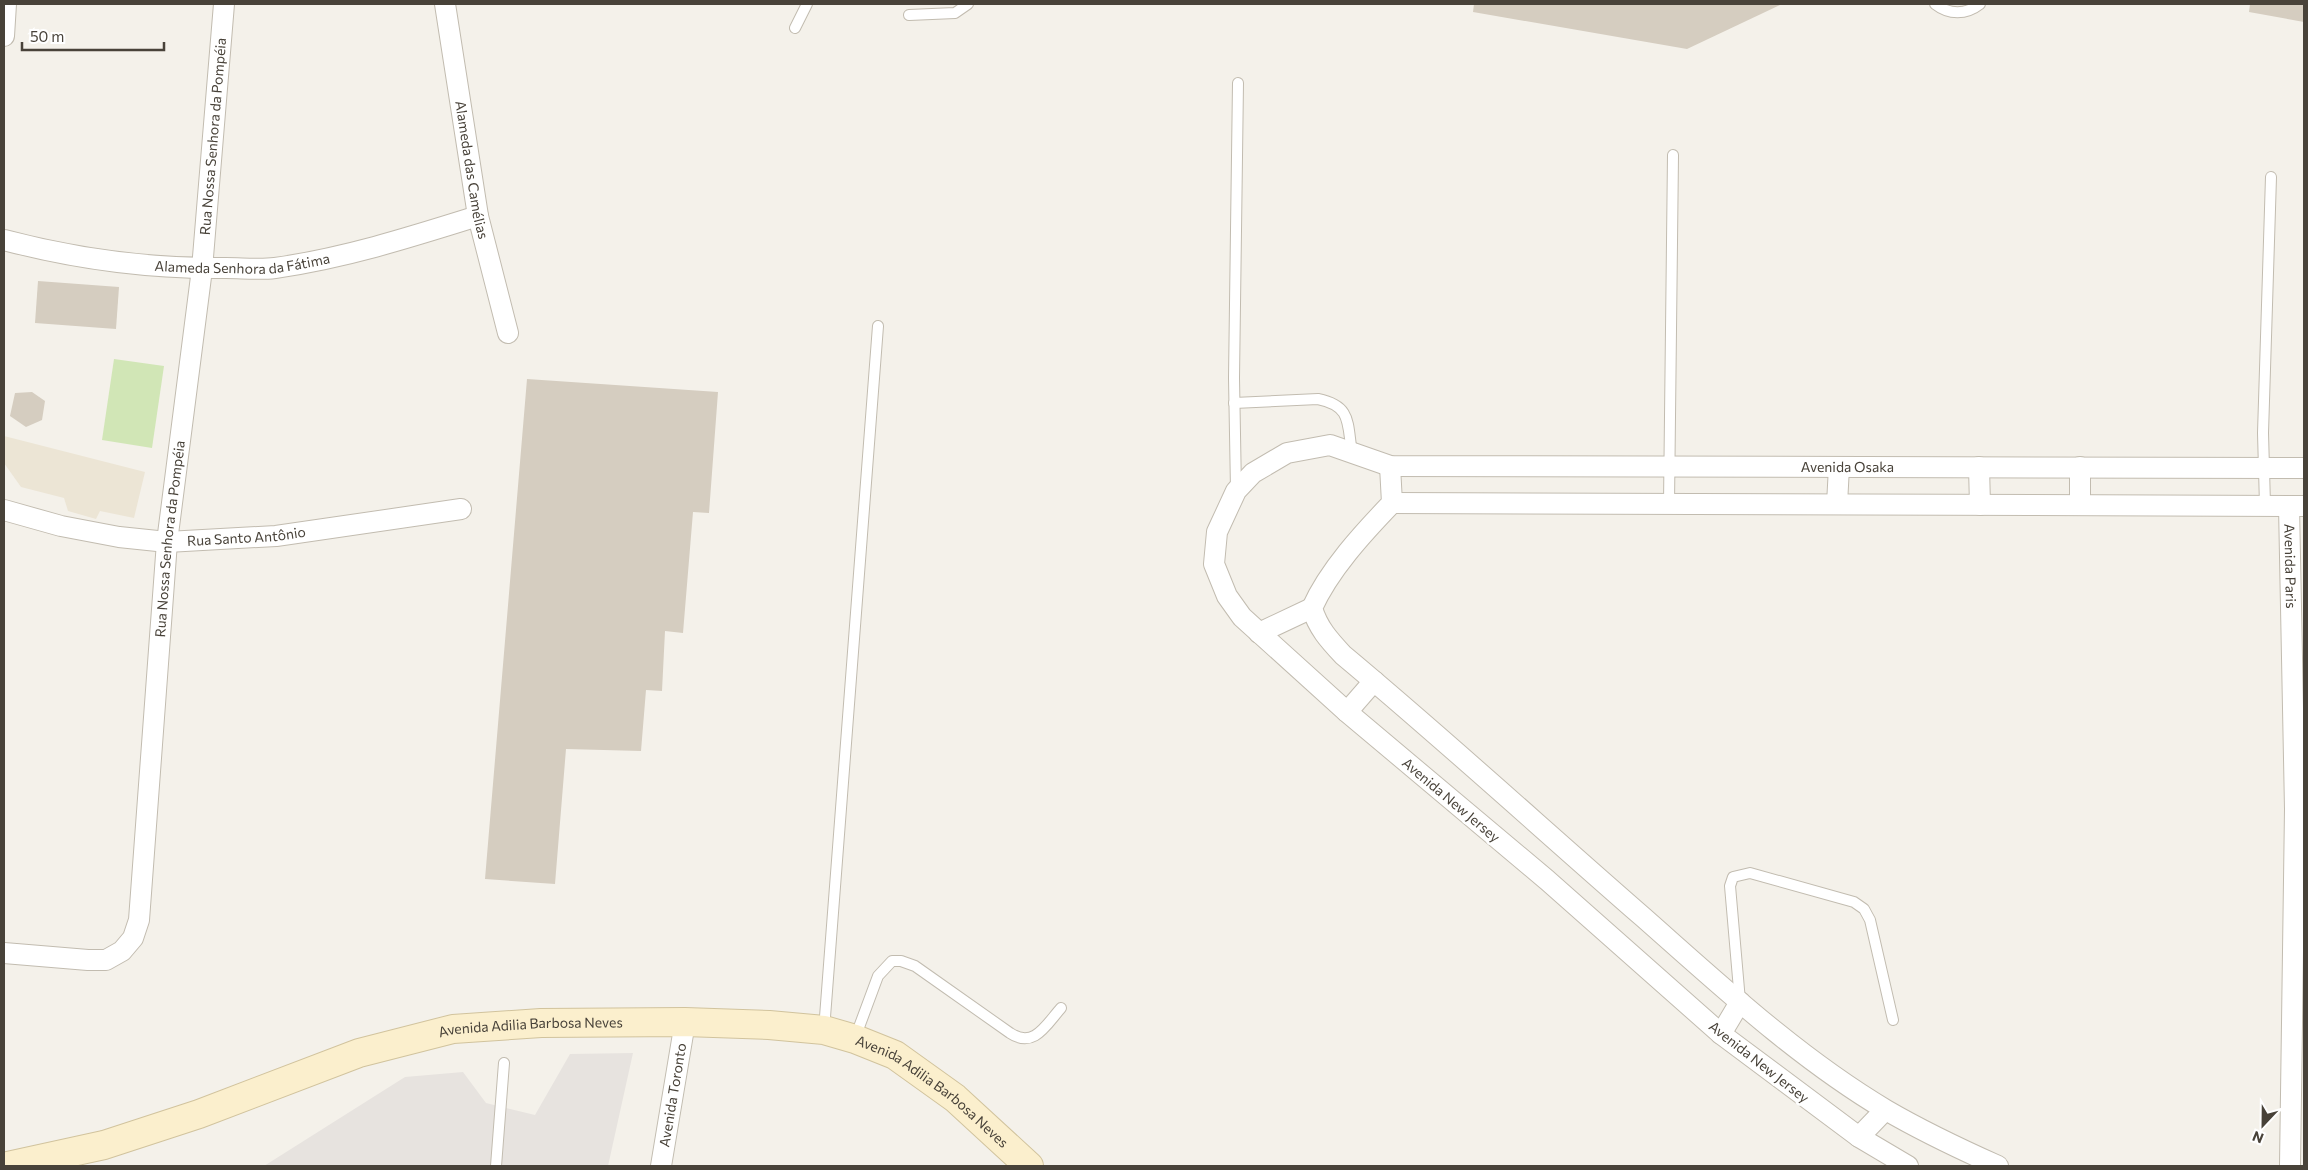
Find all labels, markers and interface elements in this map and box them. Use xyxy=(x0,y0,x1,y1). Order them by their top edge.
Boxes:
scale bar xyxy=(22,20,165,52)
text: 50 m xyxy=(30,27,64,45)
street label: Rua Nossa Senhora da Pompéia xyxy=(196,37,229,236)
street label: Alameda das Camélias xyxy=(452,99,493,241)
street label: Alameda Senhora da Fátima xyxy=(154,249,331,277)
street label: Rua Nossa Senhora da Pompéia xyxy=(151,439,188,638)
street label: Avenida Osaka xyxy=(1801,458,1894,475)
street label: Rua Santo Antônio xyxy=(186,523,307,549)
street label: Avenida Paris xyxy=(2281,523,2300,609)
street label: Avenida New Jersey xyxy=(1399,754,1504,845)
street label: Avenida Adilia Barbosa Neves xyxy=(436,1013,623,1040)
street label: Avenida New Jersey xyxy=(1706,1017,1813,1106)
street label: Avenida Adilia Barbosa Neves xyxy=(853,1031,1012,1151)
street label: Avenida Toronto xyxy=(655,1042,689,1148)
north arrow xyxy=(2238,1100,2288,1150)
text: N xyxy=(2250,1128,2266,1147)

